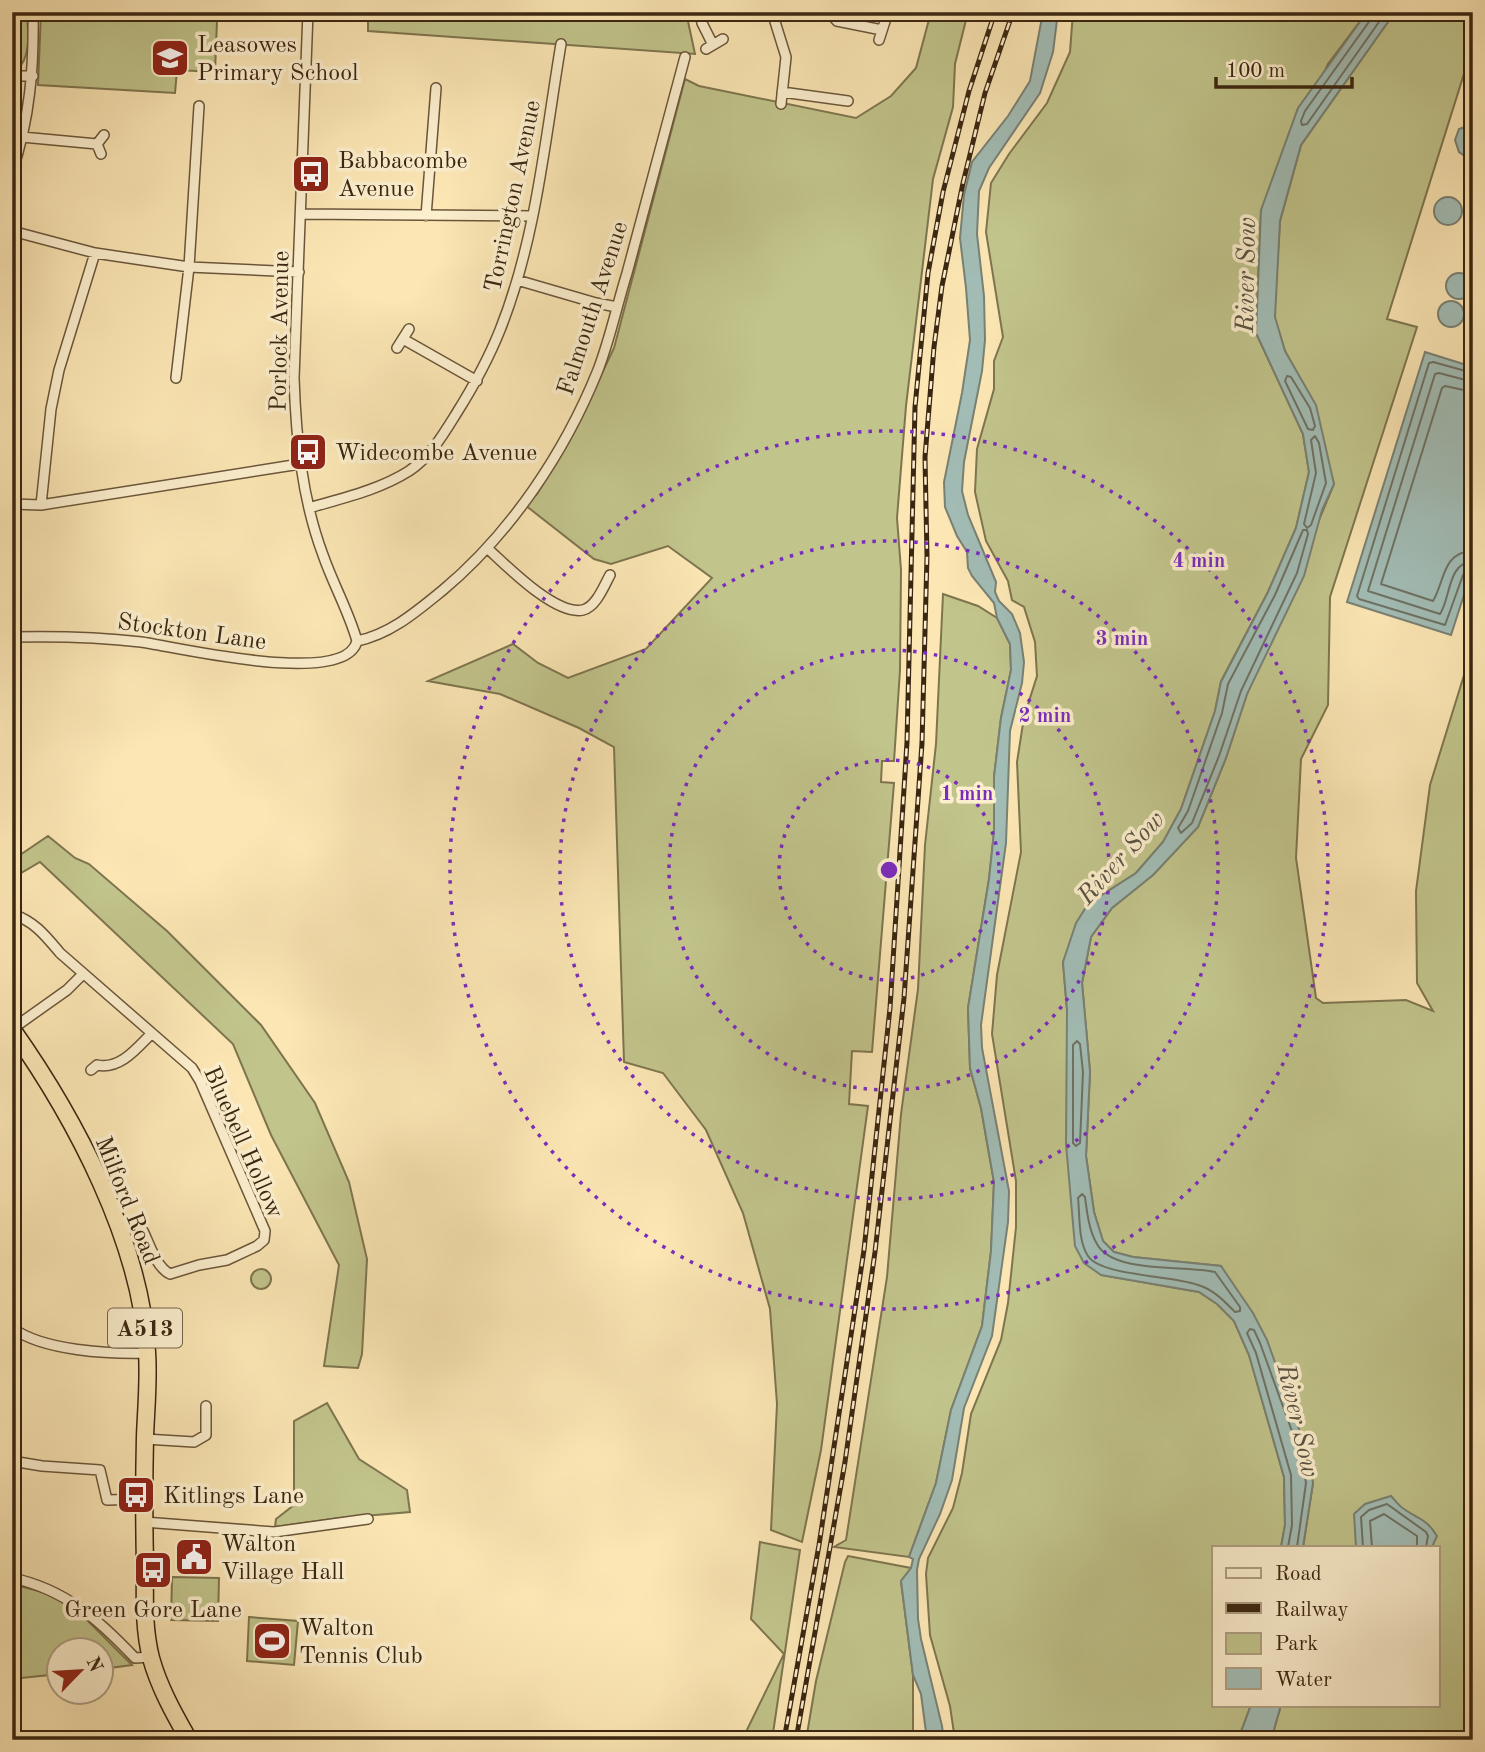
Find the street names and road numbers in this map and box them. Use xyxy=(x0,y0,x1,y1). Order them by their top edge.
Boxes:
street label: Torrington Avenue xyxy=(482,98,546,295)
street label: Falmouth Avenue xyxy=(554,219,633,398)
street label: Porlock Avenue xyxy=(268,250,294,412)
street label: Stockton Lane xyxy=(116,611,268,655)
street label: Bluebell Hollow xyxy=(198,1063,287,1223)
street label: Milford Road xyxy=(90,1133,163,1268)
road number: A513 xyxy=(108,1308,182,1348)

